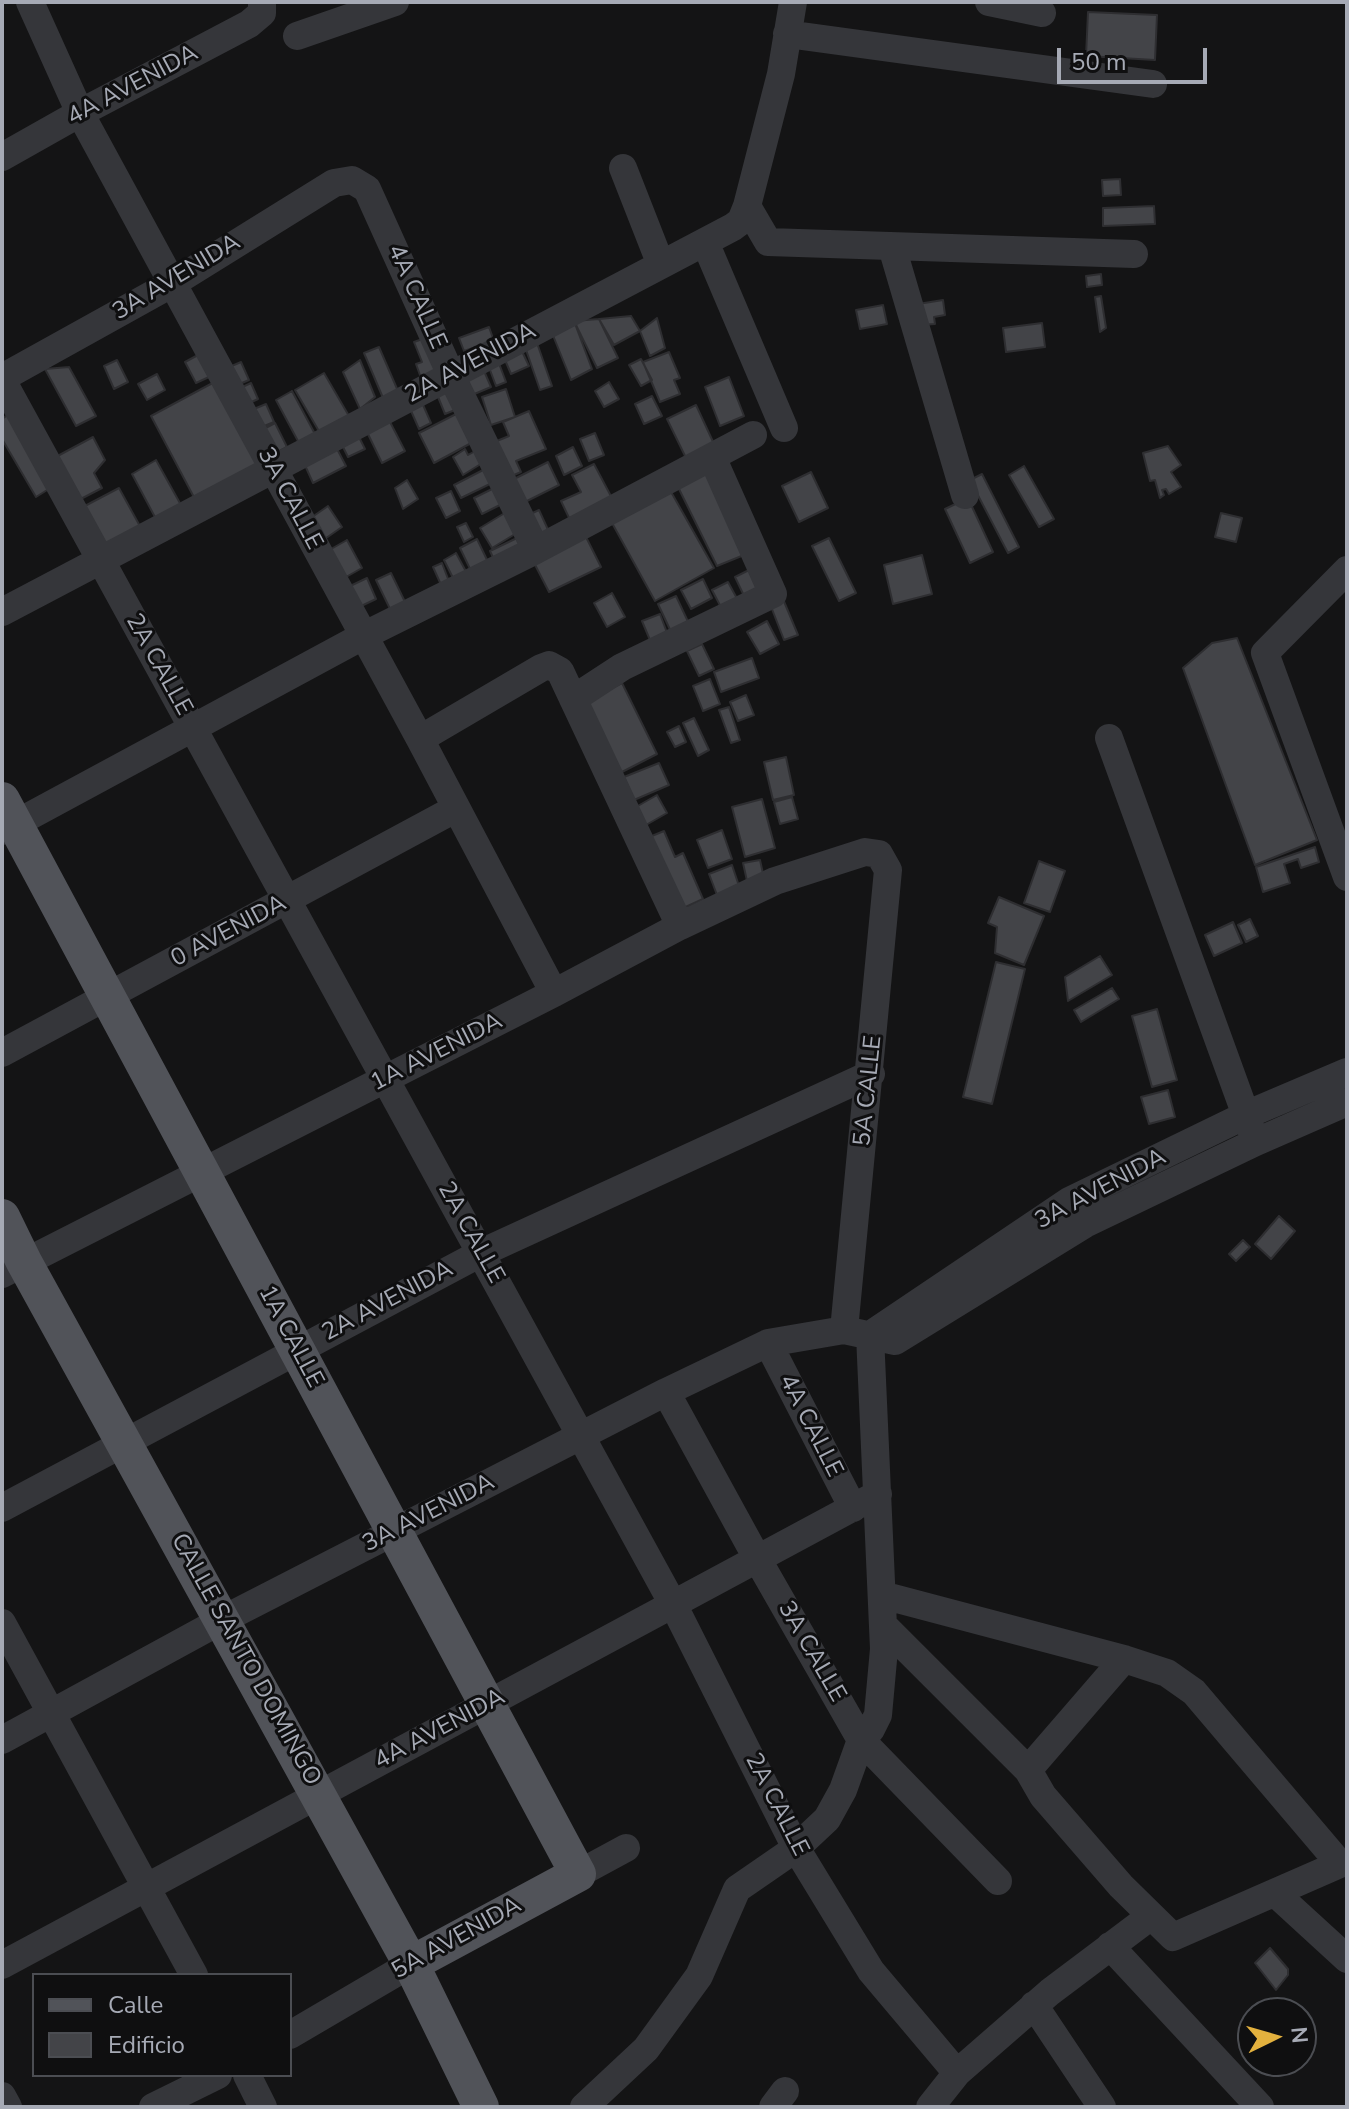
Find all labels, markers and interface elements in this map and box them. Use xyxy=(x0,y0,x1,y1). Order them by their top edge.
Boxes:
scale bar xyxy=(1061,32,1211,82)
street label: 4A AVENIDA xyxy=(63,40,203,132)
text: 50 m xyxy=(1071,46,1127,78)
street label: 3A AVENIDA xyxy=(108,229,246,327)
street label: 4A CALLE xyxy=(380,240,452,354)
street label: 2A AVENIDA xyxy=(401,318,541,410)
street label: 3A CALLE xyxy=(250,443,328,555)
street label: 2A CALLE xyxy=(118,609,198,721)
street label: 0 AVENIDA xyxy=(167,890,291,974)
street label: 1A AVENIDA xyxy=(366,1008,508,1098)
street label: 5A CALLE xyxy=(849,1034,889,1148)
street label: 3A AVENIDA xyxy=(1031,1144,1171,1236)
street label: 2A CALLE xyxy=(430,1177,510,1289)
street label: 2A AVENIDA xyxy=(318,1256,458,1348)
street label: 1A CALLE xyxy=(251,1281,329,1393)
street label: 4A CALLE xyxy=(772,1370,848,1482)
street label: 3A AVENIDA xyxy=(358,1469,500,1559)
street label: CALLE SANTO DOMINGO xyxy=(164,1529,326,1791)
street label: 3A CALLE xyxy=(771,1597,851,1707)
street label: 4A AVENIDA xyxy=(370,1684,510,1776)
street label: 2A CALLE xyxy=(738,1749,814,1861)
street label: 5A AVENIDA xyxy=(387,1892,527,1986)
legend xyxy=(32,1973,292,2077)
text: Calle xyxy=(108,1989,163,2021)
north arrow xyxy=(1237,1997,1317,2077)
text: N xyxy=(1283,2026,1315,2045)
text: Edificio xyxy=(108,2029,185,2061)

